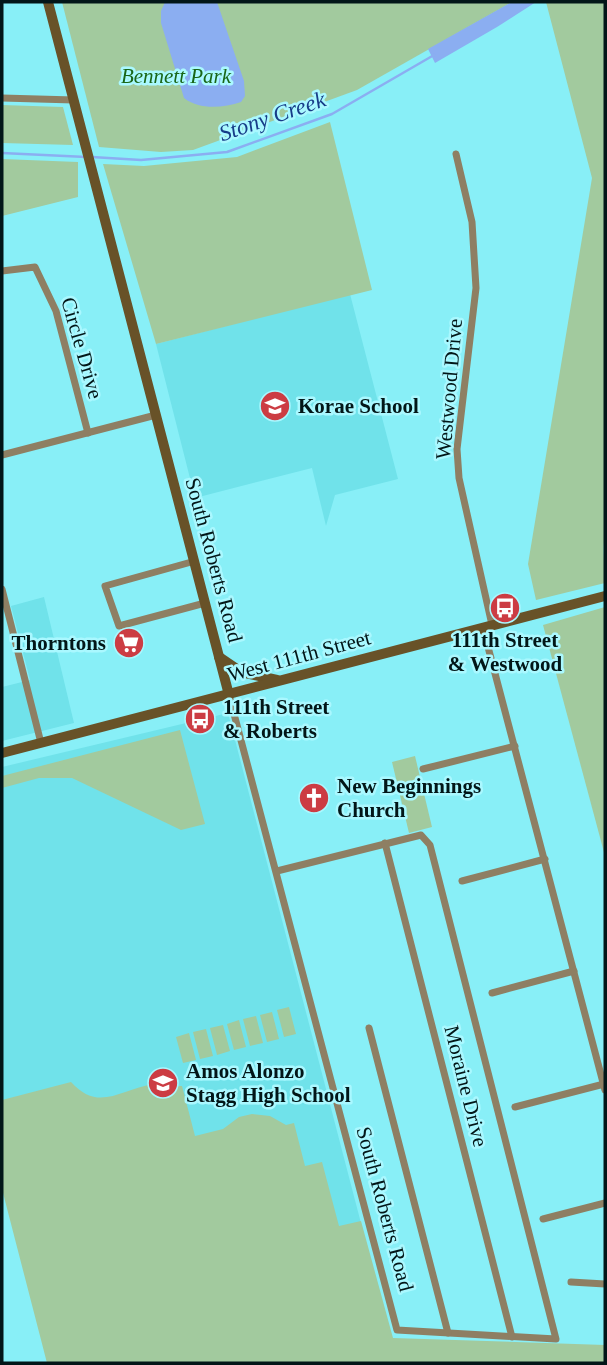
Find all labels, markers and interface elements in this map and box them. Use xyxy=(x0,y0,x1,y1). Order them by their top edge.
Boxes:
park label: Bennett Park xyxy=(121,64,232,88)
water label: Stony Creek xyxy=(216,86,329,146)
street label: Circle Drive xyxy=(56,295,108,401)
street label: Westwood Drive xyxy=(431,318,467,460)
school or university icon: Korae School xyxy=(258,389,292,423)
place label: Korae School xyxy=(298,394,419,418)
street label: South Roberts Road xyxy=(181,475,248,645)
bus stop icon: 111th Street & Westwood xyxy=(488,591,522,625)
street label: West 111th Street xyxy=(225,625,373,687)
supermarket icon: Thorntons xyxy=(112,626,146,660)
place label: 111th Street & Westwood xyxy=(448,628,563,676)
place label: Thorntons xyxy=(11,631,106,655)
place label: 111th Street & Roberts xyxy=(223,695,329,743)
bus stop icon: 111th Street & Roberts xyxy=(183,702,217,736)
place label: New Beginnings Church xyxy=(337,774,481,822)
church icon: New Beginnings Church xyxy=(297,781,331,815)
street label: Moraine Drive xyxy=(439,1023,493,1149)
place label: Amos Alonzo Stagg High School xyxy=(186,1059,351,1107)
school or university icon: Amos Alonzo Stagg High School xyxy=(146,1066,180,1100)
street label: South Roberts Road xyxy=(352,1124,419,1294)

